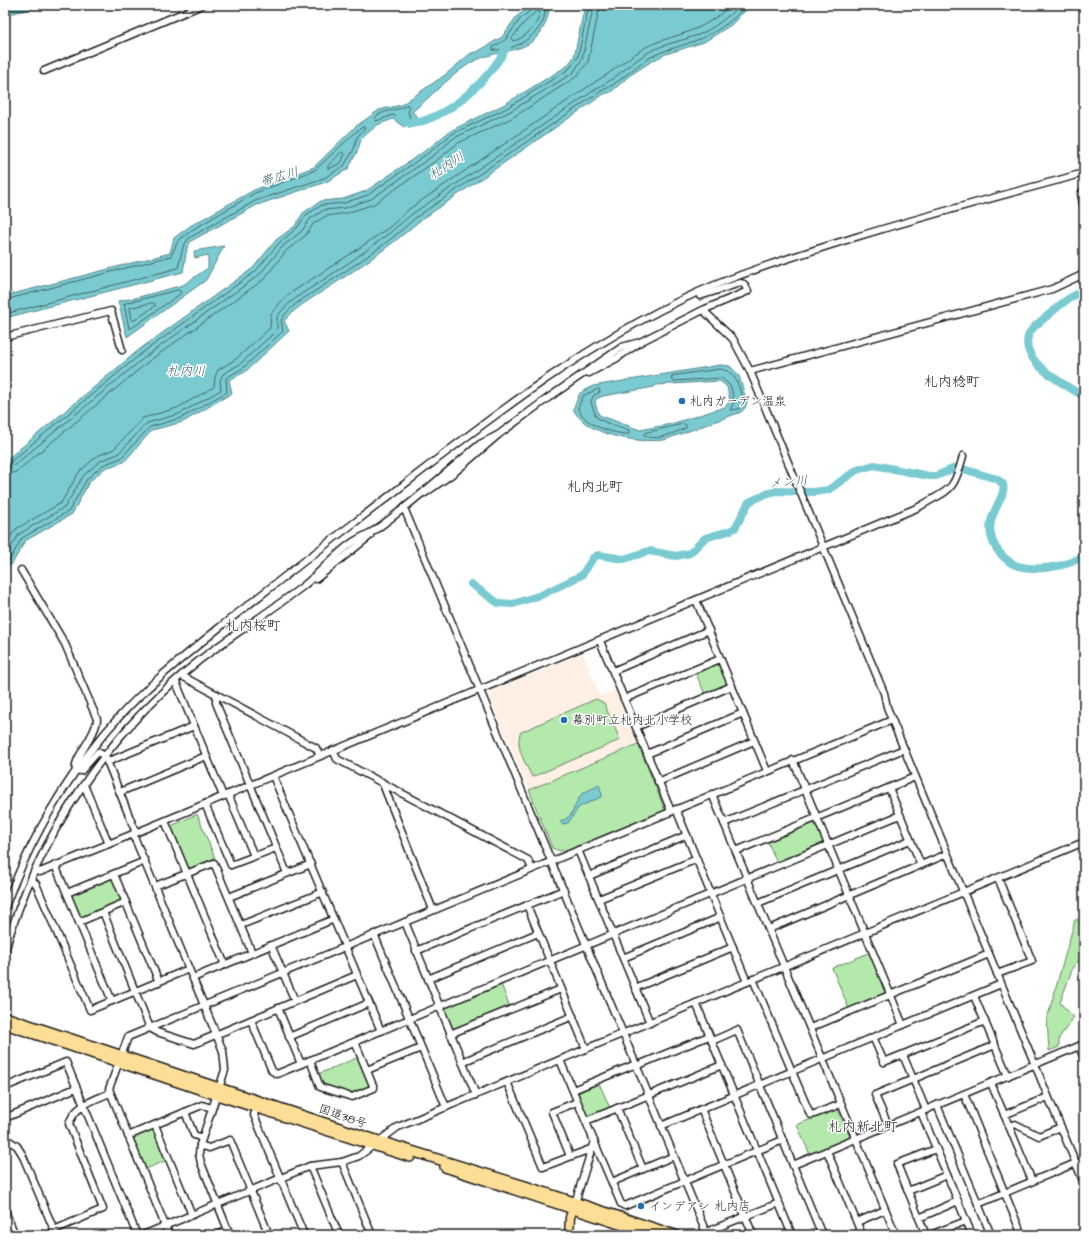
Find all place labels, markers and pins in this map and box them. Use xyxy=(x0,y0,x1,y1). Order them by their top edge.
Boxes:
place label: 札内ガーデン温泉 xyxy=(690,393,786,410)
marker: 札内ガーデン温泉 xyxy=(677,396,687,406)
place label: 幕別町立札内北小学校 xyxy=(572,712,692,729)
marker: 幕別町立札内北小学校 xyxy=(559,715,569,725)
place label: インデアン 札内店 xyxy=(649,1198,751,1215)
marker: インデアン 札内店 xyxy=(636,1201,646,1211)

